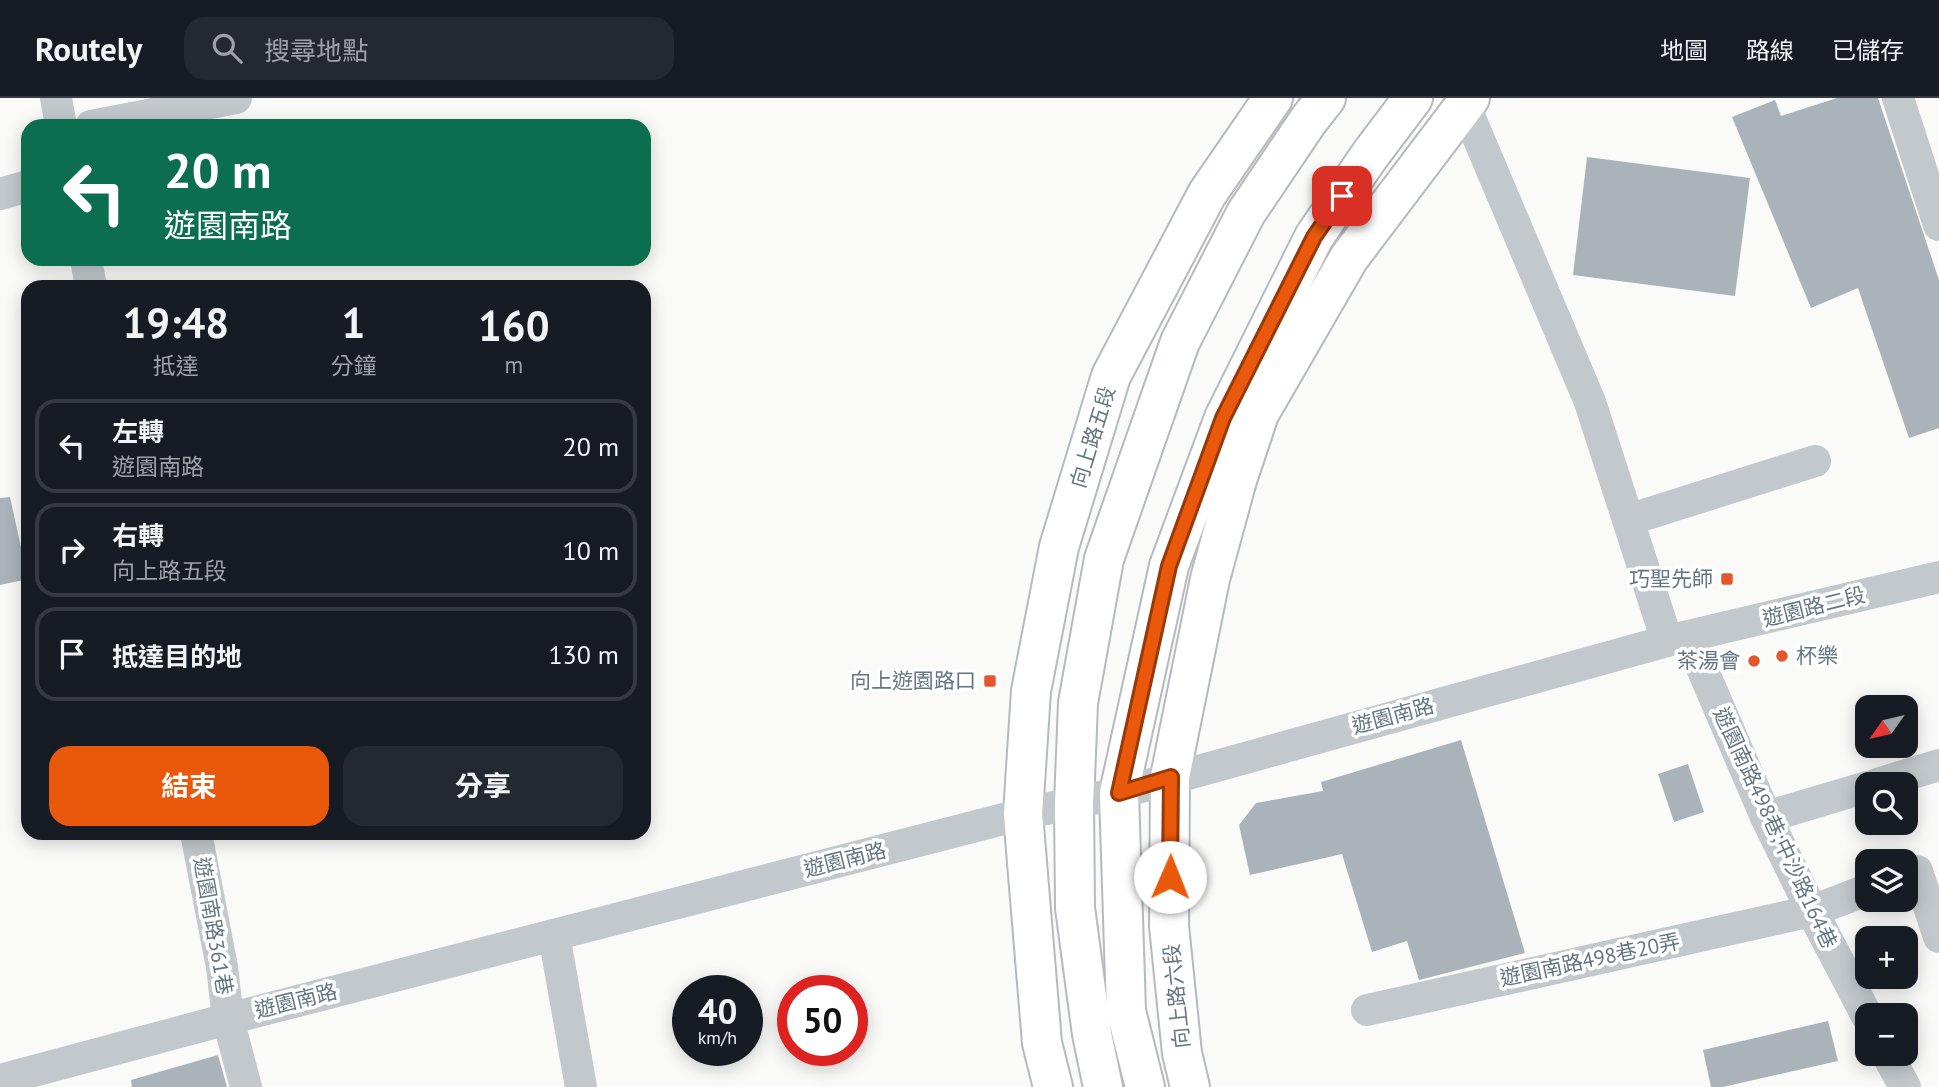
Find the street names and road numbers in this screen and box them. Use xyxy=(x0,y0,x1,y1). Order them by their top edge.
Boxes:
street label: 向上路五段 xyxy=(1064,383,1121,491)
street label: 遊園路二段 xyxy=(1760,581,1868,632)
street label: 遊園南路 xyxy=(1349,692,1437,739)
street label: 遊園南路498巷;中沙路164巷 xyxy=(1708,703,1843,953)
street label: 遊園南路 xyxy=(801,836,889,883)
street label: 遊園南路361巷 xyxy=(188,855,239,997)
street label: 遊園南路498巷20弄 xyxy=(1497,927,1682,992)
street label: 向上路六段 xyxy=(1158,942,1195,1050)
street label: 遊園南路 xyxy=(252,977,340,1024)

